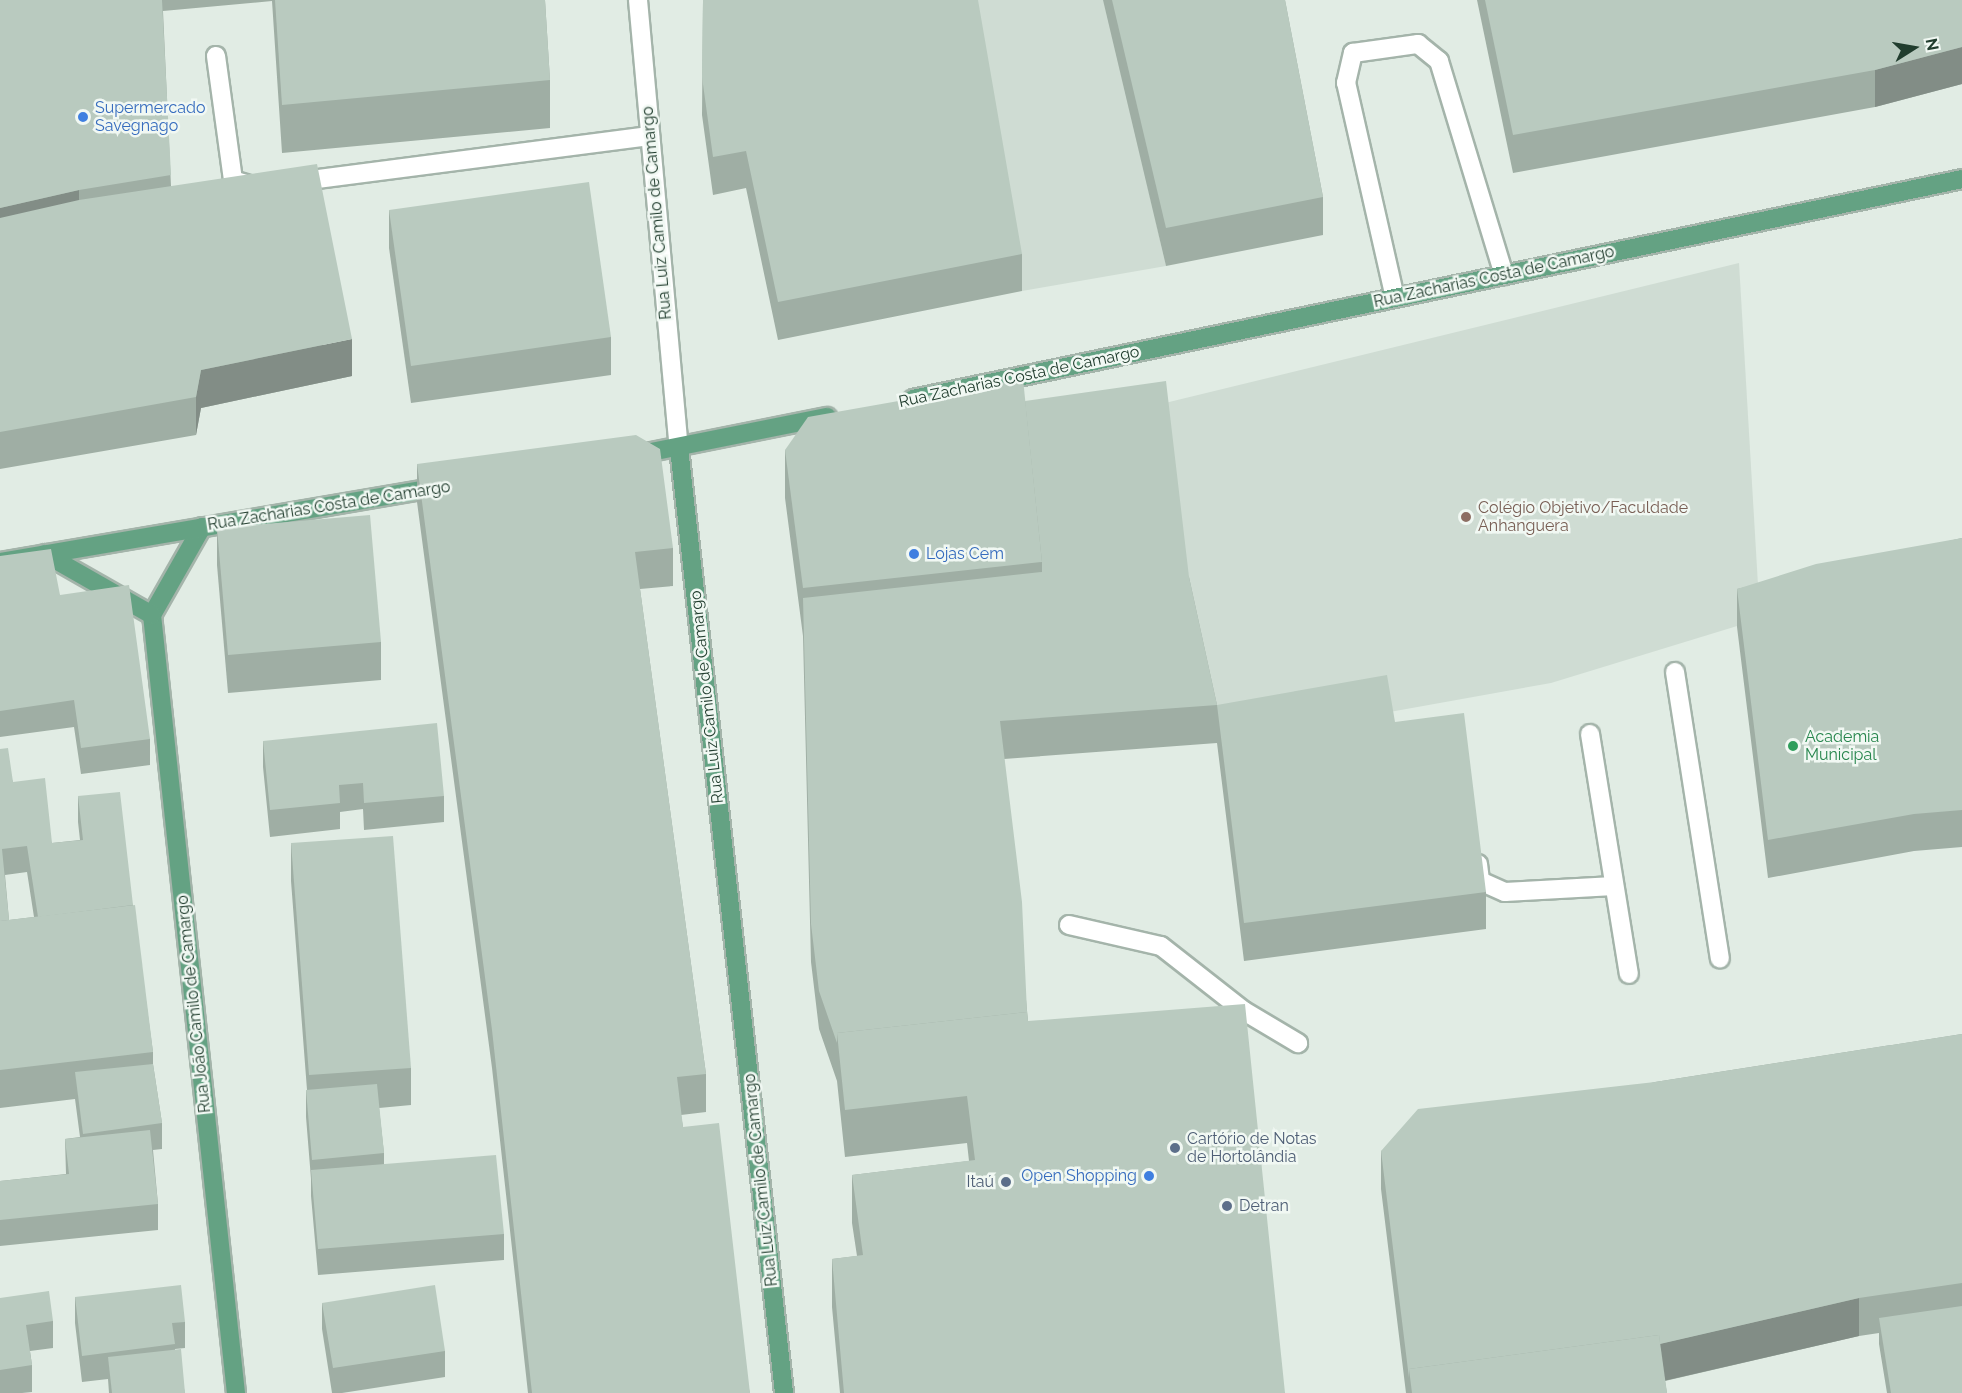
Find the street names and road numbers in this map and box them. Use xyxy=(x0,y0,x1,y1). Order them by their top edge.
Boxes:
street label: Rua Luiz Camilo de Camargo xyxy=(638,106,676,320)
street label: Rua Zacharias Costa de Camargo xyxy=(1372,242,1616,312)
street label: Rua Zacharias Costa de Camargo xyxy=(897,342,1141,412)
street label: Rua Zacharias Costa de Camargo xyxy=(206,477,452,535)
street label: Rua Luiz Camilo de Camargo xyxy=(686,590,728,804)
street label: Rua João Camilo de Camargo xyxy=(173,894,215,1114)
street label: Rua Luiz Camilo de Camargo xyxy=(740,1073,782,1287)

